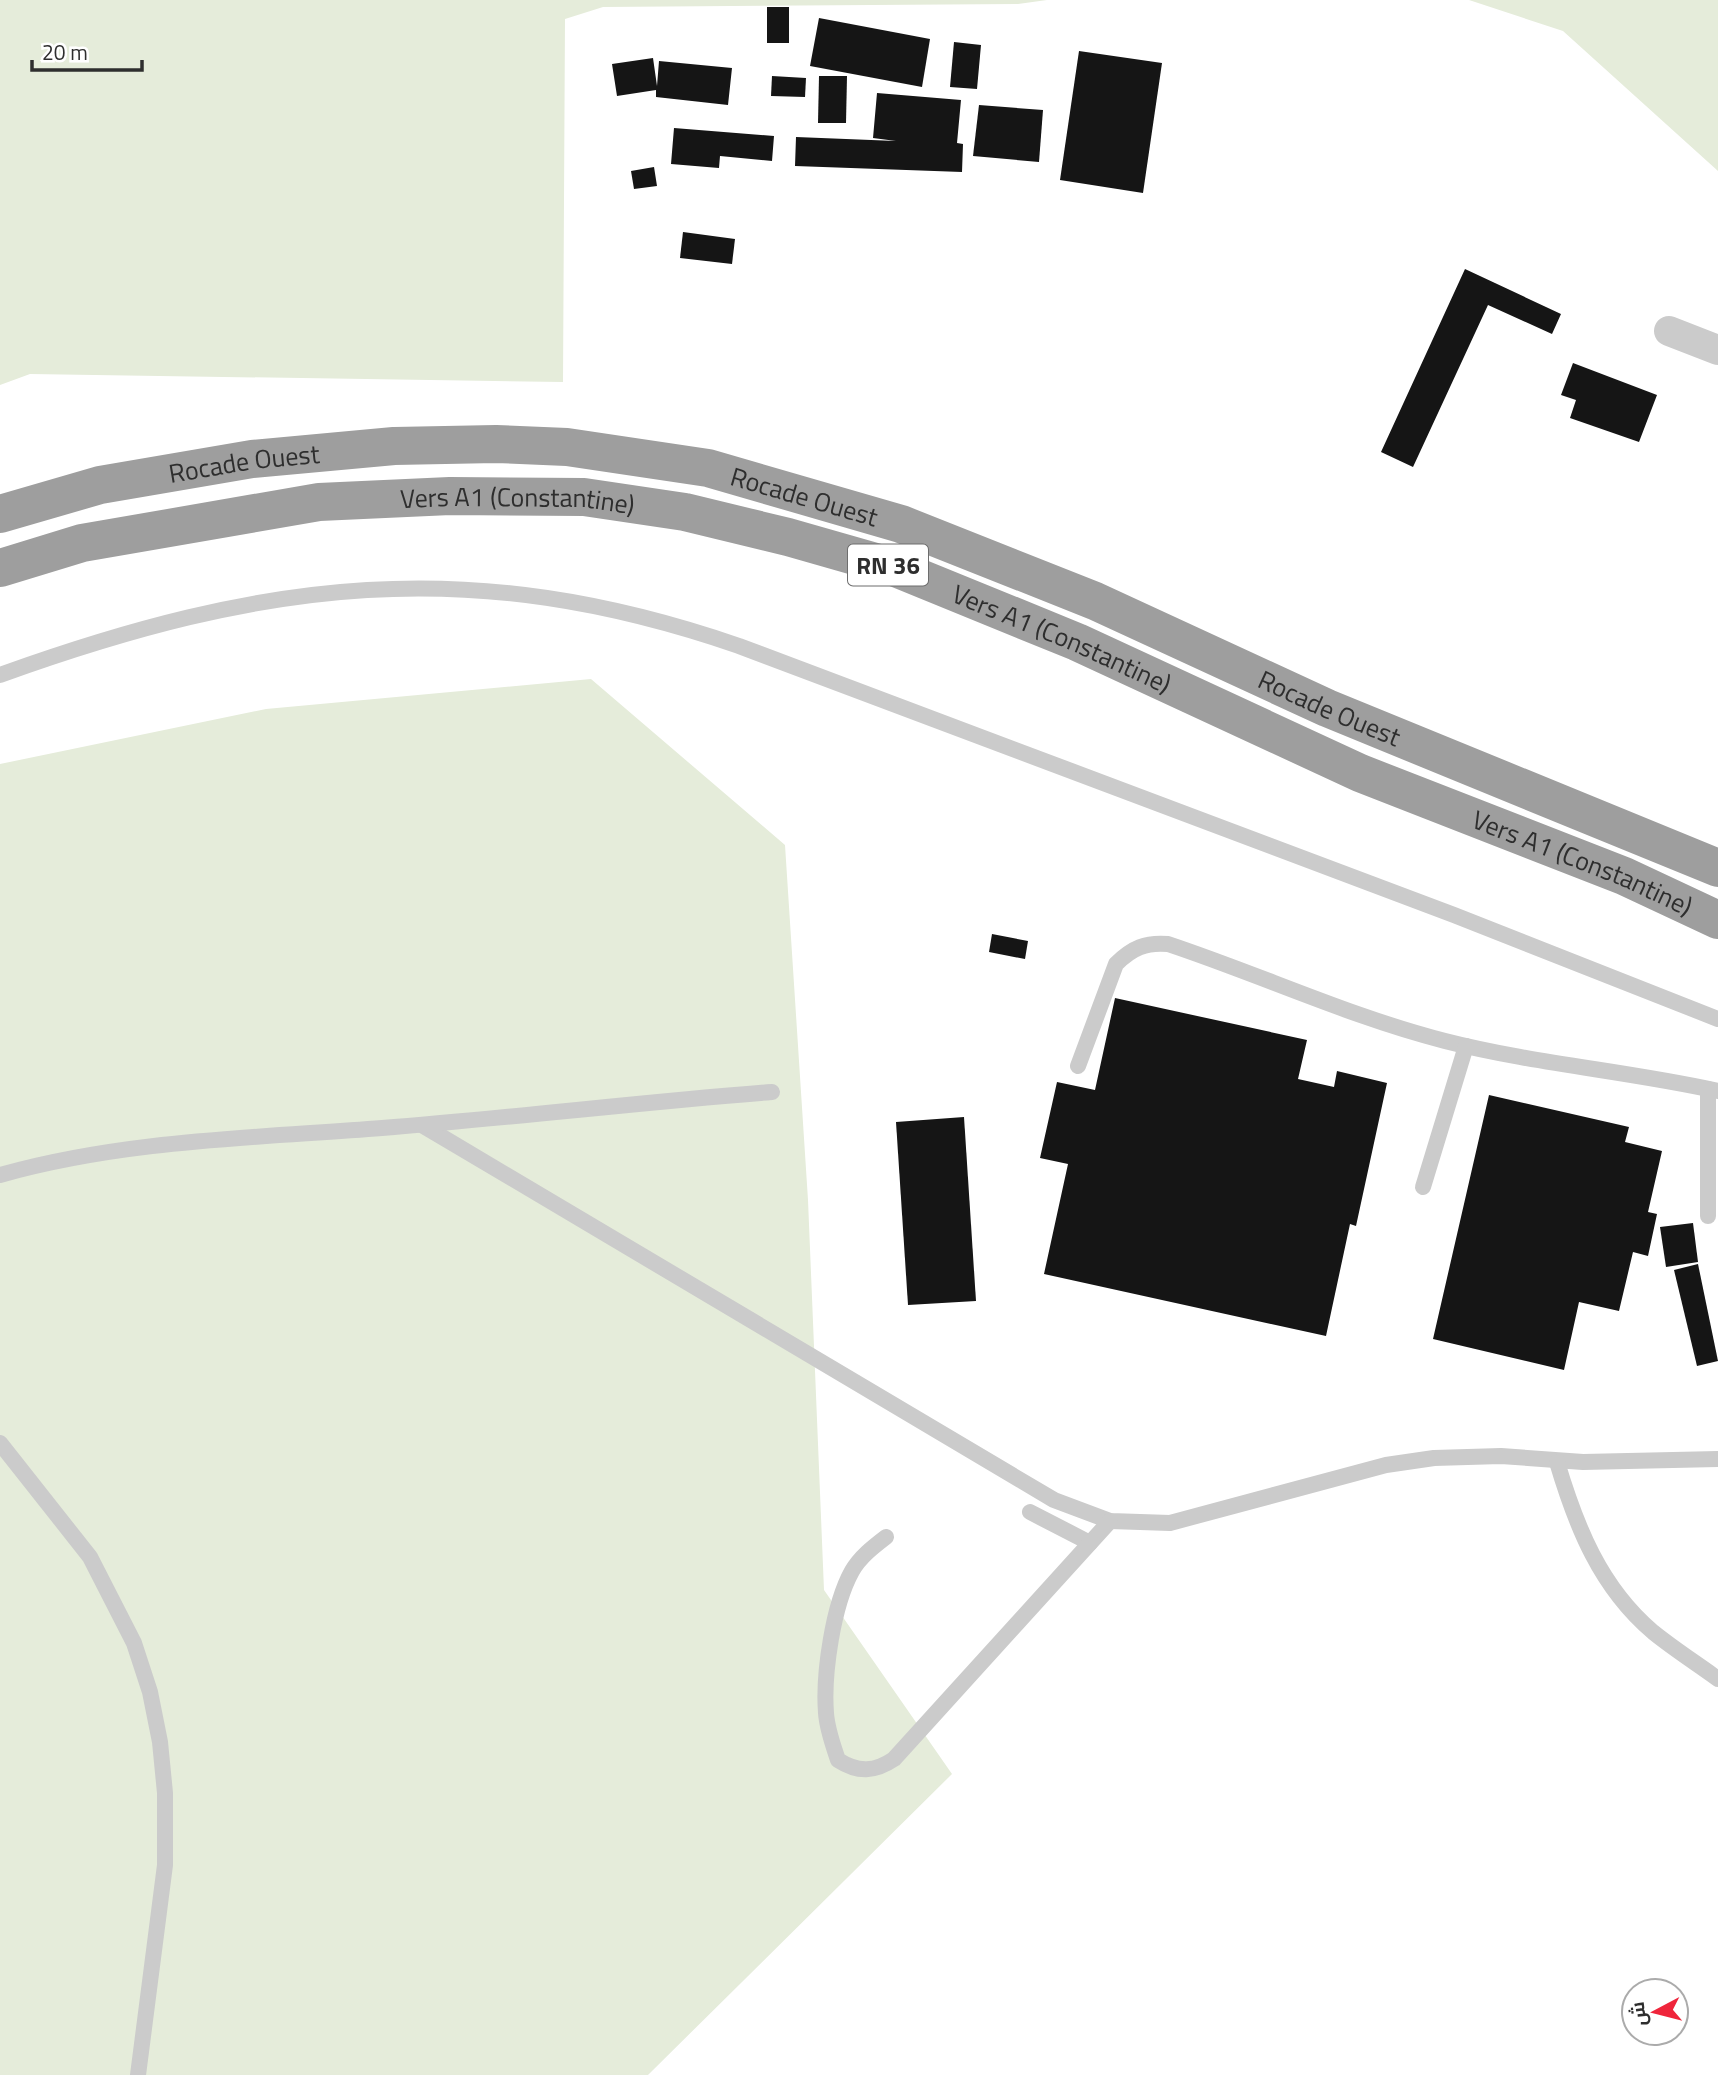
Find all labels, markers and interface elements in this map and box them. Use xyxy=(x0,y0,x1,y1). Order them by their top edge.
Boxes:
scale bar xyxy=(32,28,142,72)
text: 20 m xyxy=(42,36,88,68)
street label: Rocade Ouest xyxy=(166,433,321,492)
street label: Rocade Ouest xyxy=(726,456,883,536)
street label: Vers A1 (Constantine) xyxy=(399,476,637,524)
road number: RN 36 xyxy=(848,544,928,586)
street label: Vers A1 (Constantine) xyxy=(947,574,1178,703)
street label: Rocade Ouest xyxy=(1252,659,1407,756)
street label: Vers A1 (Constantine) xyxy=(1467,799,1699,925)
north arrow xyxy=(1620,1977,1690,2047)
text: ش xyxy=(1622,2000,1654,2028)

